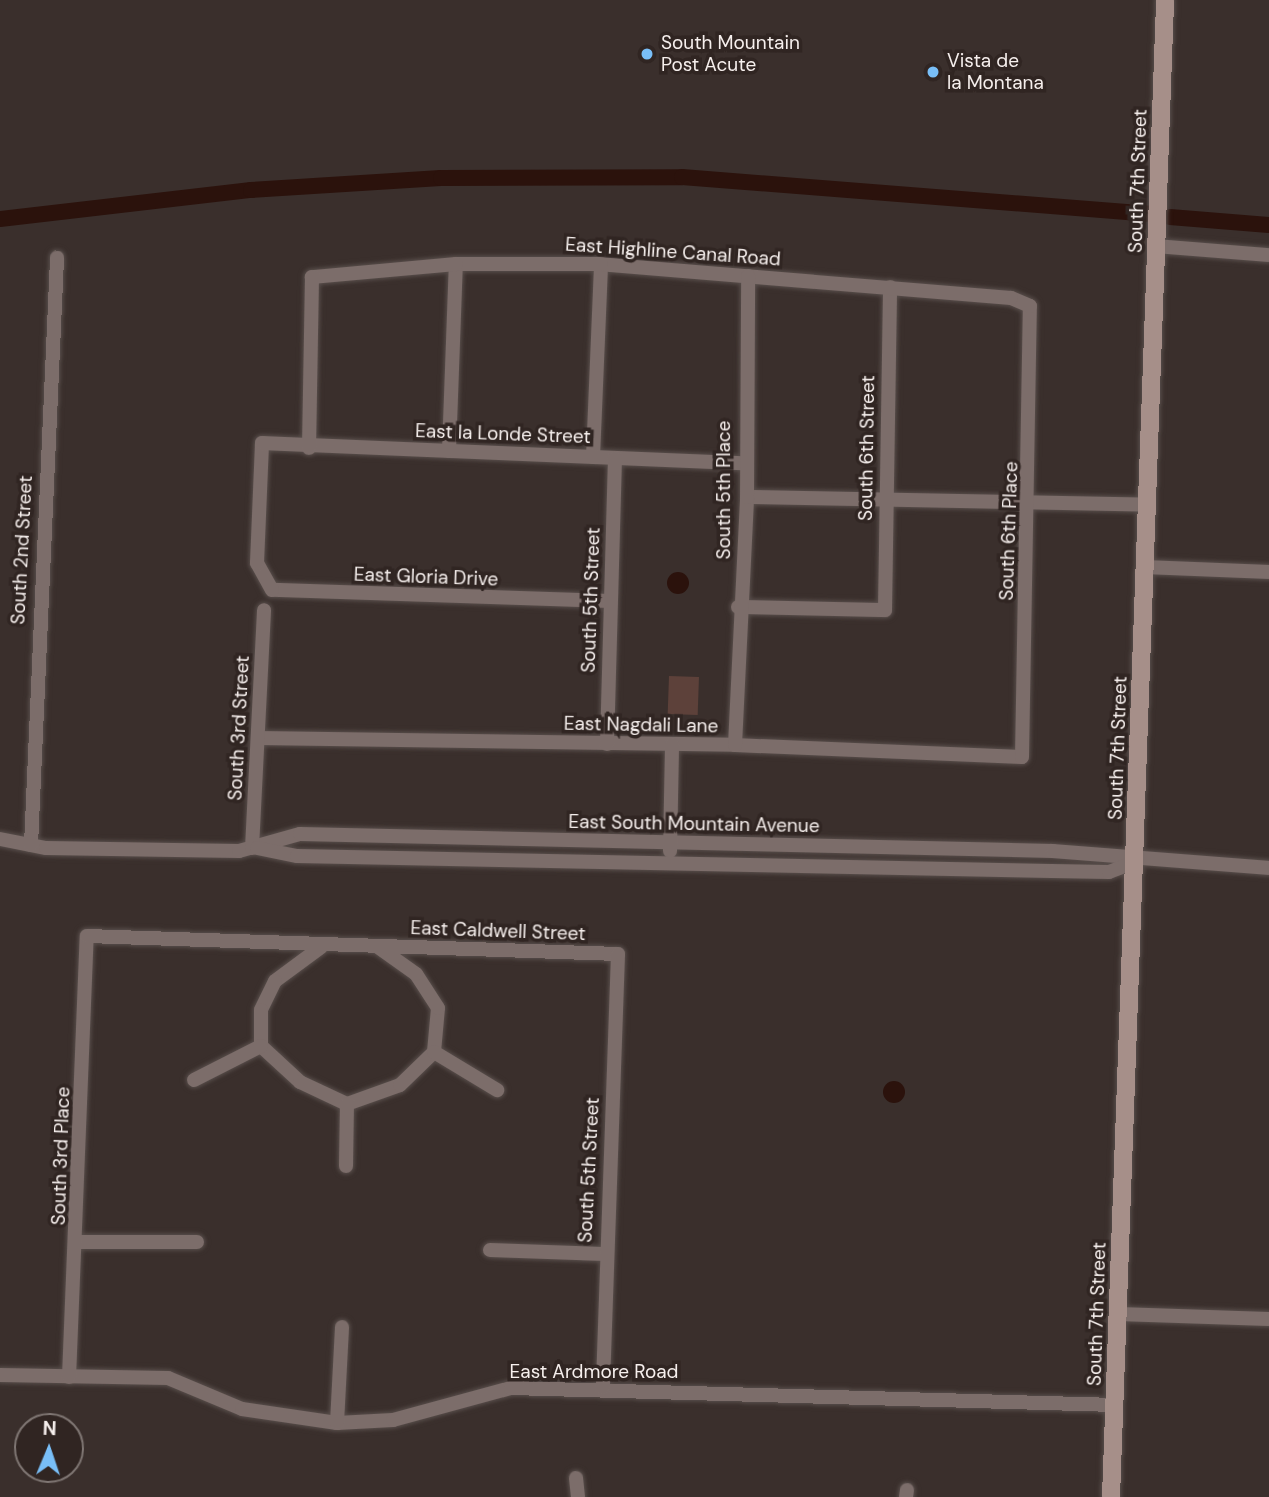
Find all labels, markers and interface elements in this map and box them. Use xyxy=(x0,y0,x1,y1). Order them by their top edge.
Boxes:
place label: South Mountain Post Acute xyxy=(661,32,800,76)
marker: South Mountain Post Acute xyxy=(639,46,655,62)
place label: Vista de la Montana xyxy=(947,50,1044,94)
marker: Vista de la Montana xyxy=(925,64,941,80)
street label: South 7th Street xyxy=(1124,109,1152,253)
street label: East Highline Canal Road xyxy=(564,233,782,271)
street label: South 6th Street xyxy=(854,375,880,521)
street label: East la Londe Street xyxy=(415,420,591,448)
street label: South 5th Place xyxy=(713,421,735,559)
street label: South 6th Place xyxy=(995,461,1023,601)
street label: South 2nd Street xyxy=(7,475,37,625)
street label: South 5th Street xyxy=(577,527,605,673)
street label: East Gloria Drive xyxy=(353,563,499,591)
street label: South 3rd Street xyxy=(224,655,254,801)
street label: South 7th Street xyxy=(1104,676,1132,820)
street label: East Nagdali Lane xyxy=(564,712,718,738)
street label: East South Mountain Avenue xyxy=(568,810,820,838)
street label: East Caldwell Street xyxy=(410,917,586,945)
street label: South 3rd Place xyxy=(47,1086,75,1226)
street label: South 5th Street xyxy=(574,1097,604,1243)
street label: South 7th Street xyxy=(1083,1242,1111,1386)
street label: East Ardmore Road xyxy=(510,1361,678,1383)
north arrow xyxy=(14,1413,84,1483)
text: N xyxy=(42,1416,57,1441)

